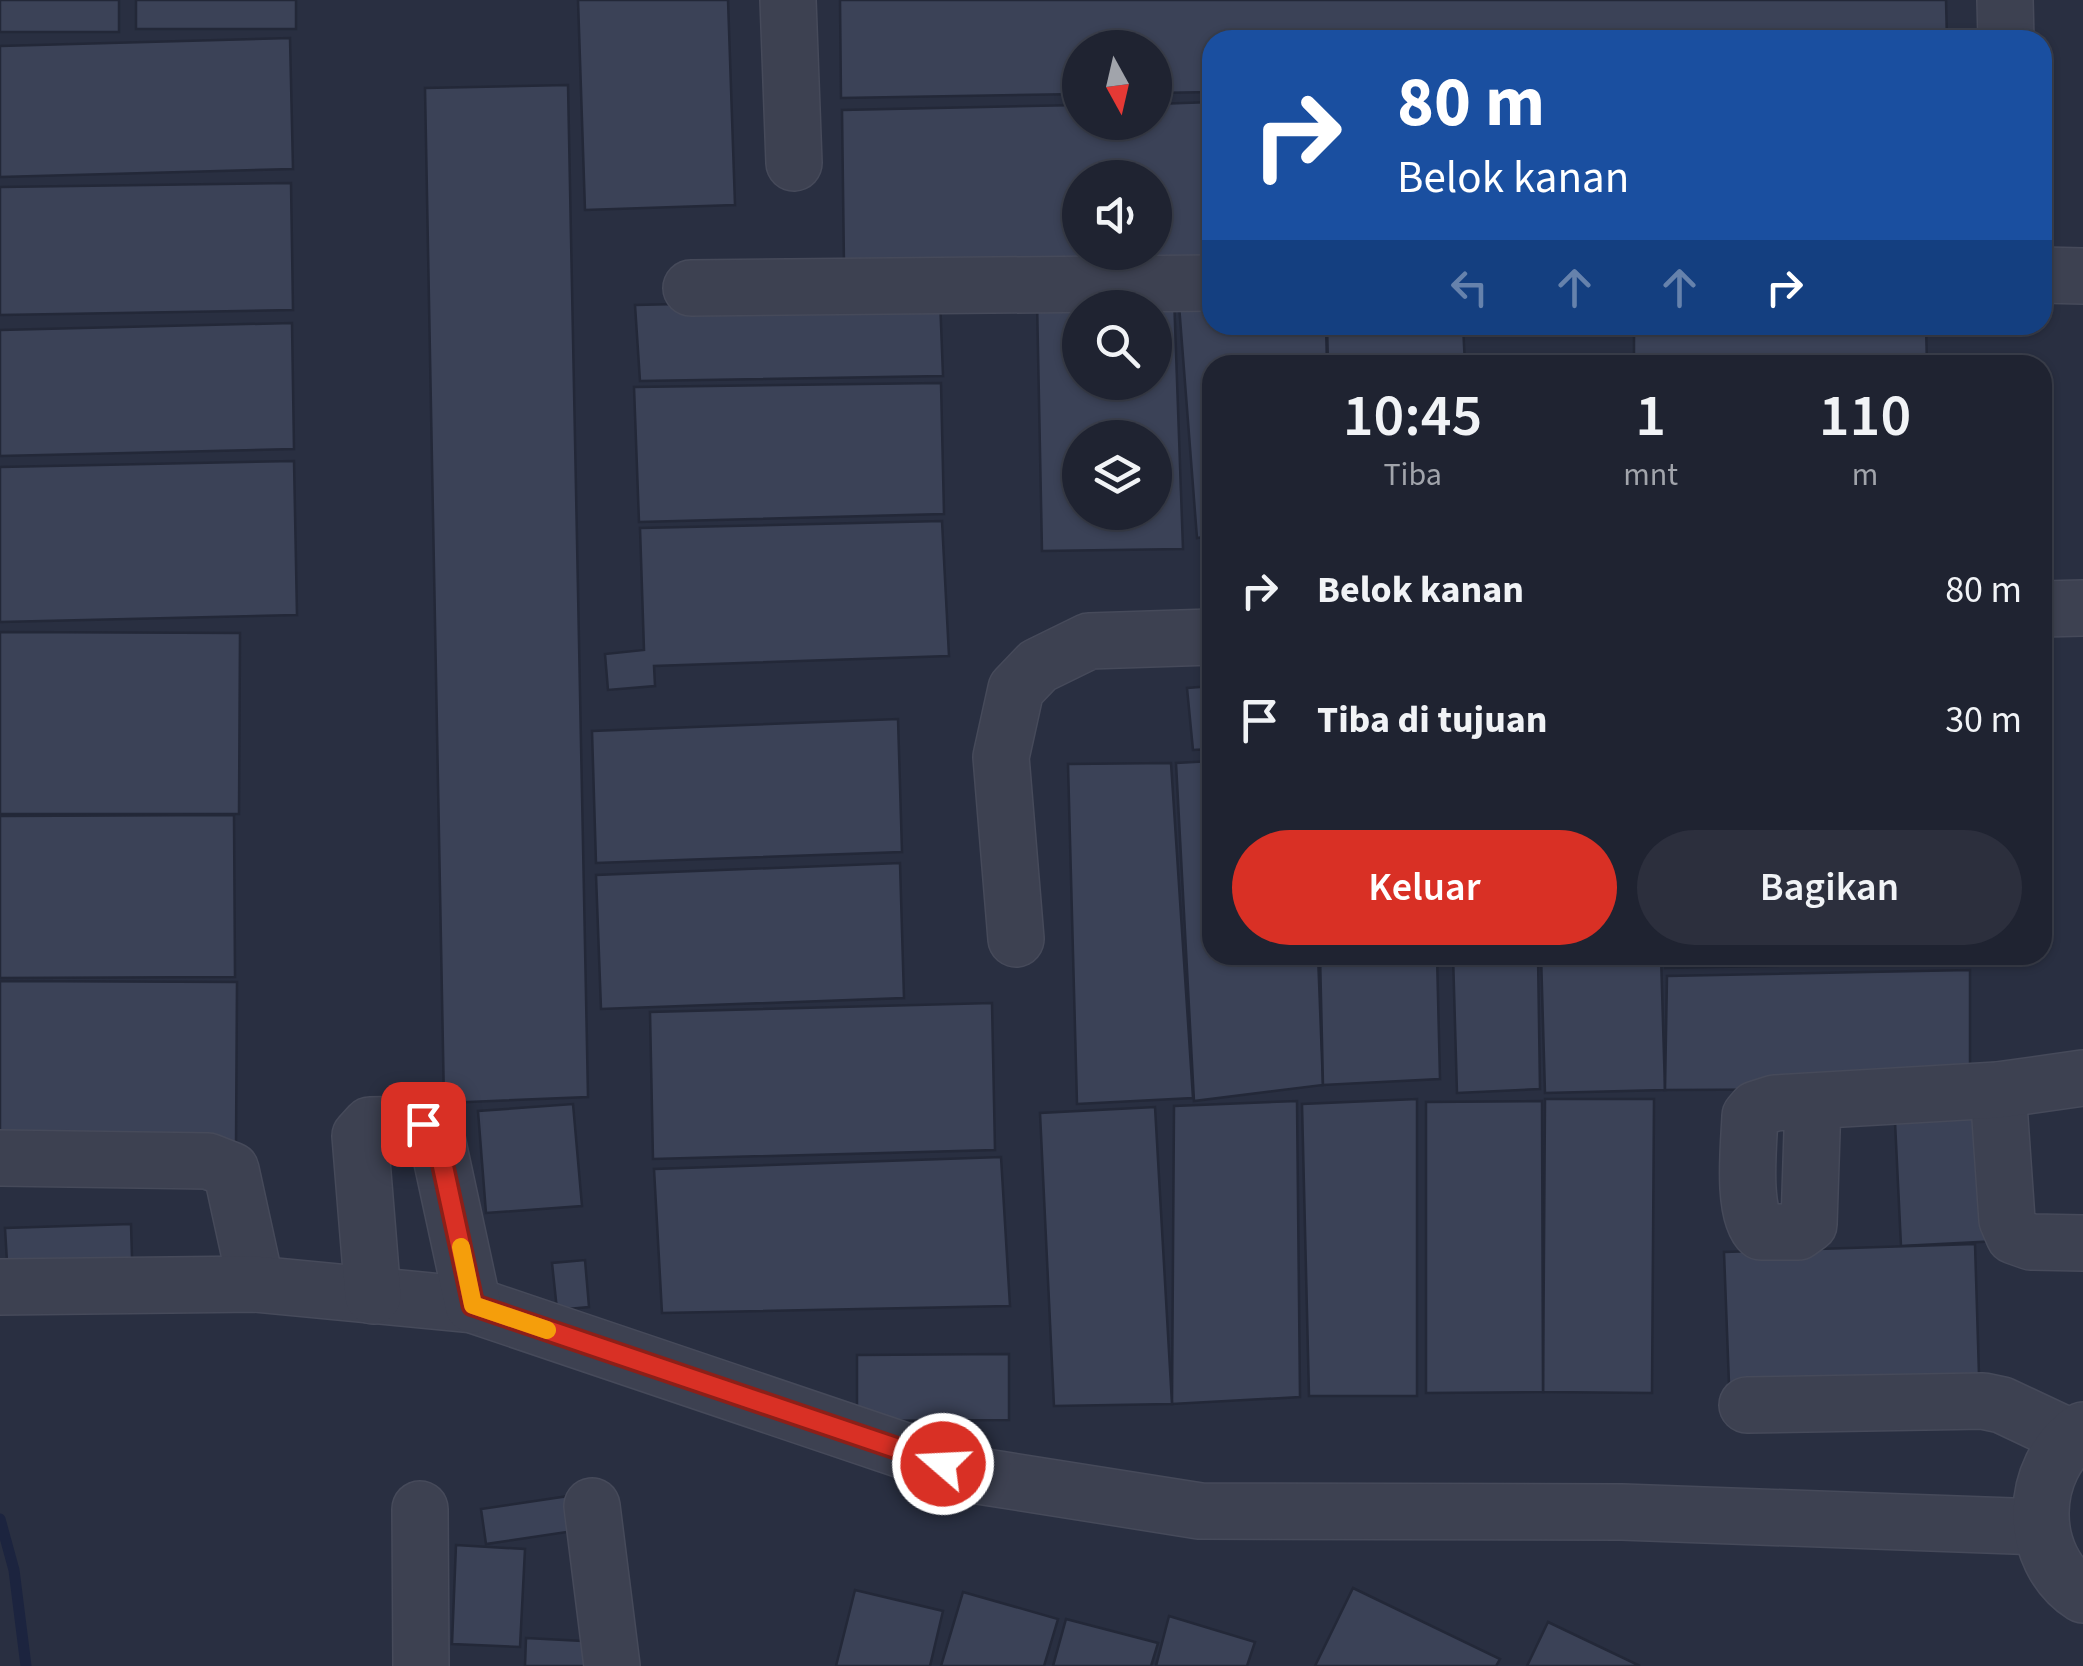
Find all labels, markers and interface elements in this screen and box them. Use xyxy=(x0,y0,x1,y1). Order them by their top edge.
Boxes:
north arrow xyxy=(1062,30,1172,140)
map controls xyxy=(1062,30,1172,530)
text: 80 m xyxy=(1397,53,1545,153)
icon: right xyxy=(1232,70,1362,200)
text: Belok kanan xyxy=(1397,146,1629,210)
button: sound xyxy=(1062,160,1172,270)
icon: left xyxy=(1442,260,1497,315)
icon: ahead xyxy=(1547,260,1602,315)
icon: ahead xyxy=(1652,260,1707,315)
icon: right xyxy=(1757,260,1812,315)
button: search xyxy=(1062,290,1172,400)
text: 10:45 xyxy=(1343,374,1482,459)
text: 1 xyxy=(1635,374,1666,459)
text: 110 xyxy=(1819,374,1911,459)
button: layers xyxy=(1062,420,1172,530)
text: Tiba xyxy=(1383,452,1442,498)
text: mnt xyxy=(1623,452,1678,498)
text: m xyxy=(1852,452,1878,498)
icon: right xyxy=(1232,563,1287,618)
text: Belok kanan xyxy=(1317,563,1524,617)
text: 80 m xyxy=(1945,563,2022,617)
icon: arrive xyxy=(1232,693,1287,748)
text: Tiba di tujuan xyxy=(1317,693,1548,747)
text: 30 m xyxy=(1945,693,2022,747)
button: Keluar xyxy=(1232,830,1617,945)
button: Bagikan xyxy=(1637,830,2022,945)
pin xyxy=(381,1082,466,1167)
icon: arrive xyxy=(396,1097,451,1152)
position arrow xyxy=(891,1412,995,1516)

